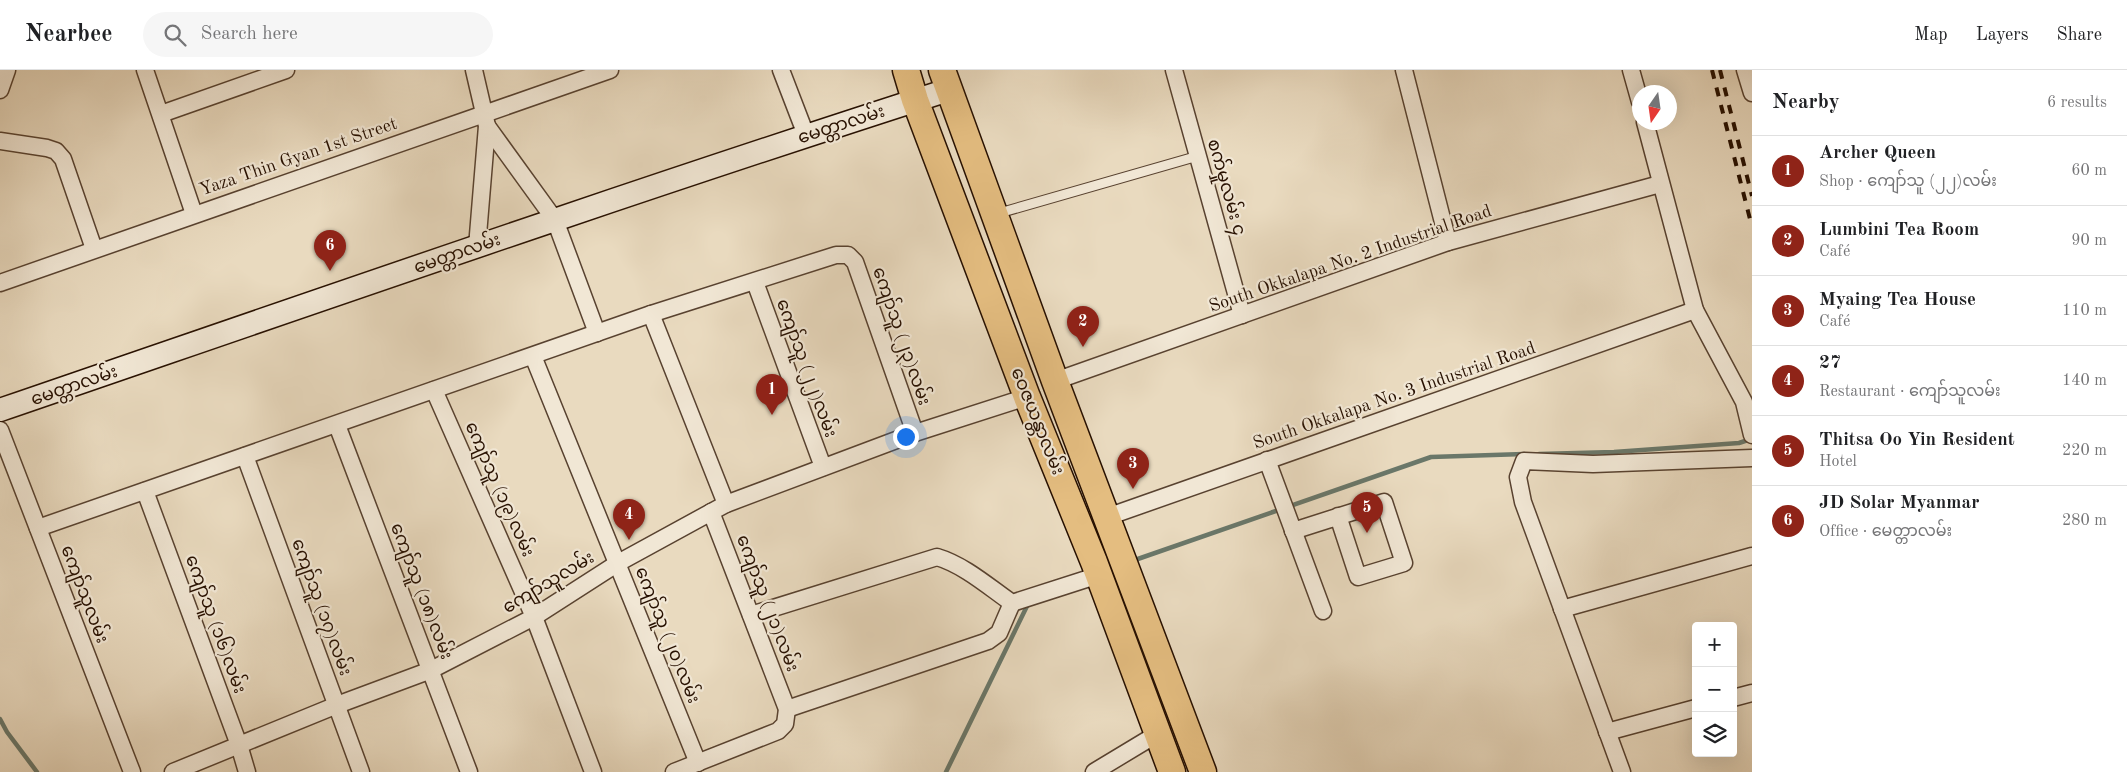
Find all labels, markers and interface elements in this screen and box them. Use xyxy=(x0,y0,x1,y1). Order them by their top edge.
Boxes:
search box xyxy=(143,12,493,57)
icon: search xyxy=(161,21,189,49)
text: Nearbee xyxy=(25,23,113,47)
text: Search here xyxy=(201,25,298,44)
text: Map xyxy=(1914,26,1948,44)
text: Layers xyxy=(1976,26,2028,44)
text: Share xyxy=(2056,26,2102,44)
north arrow xyxy=(1632,85,1677,130)
text: Nearby xyxy=(1772,92,1840,113)
text: 6 results xyxy=(2047,95,2107,111)
street label: မေတ္တာလမ်း xyxy=(794,98,889,152)
street label: Yaza Thin Gyan 1st Street xyxy=(197,115,400,199)
street label: စက်မှုလမ်း ၄ xyxy=(1199,136,1253,239)
text: Archer Queen xyxy=(1819,144,1936,163)
text: 1 xyxy=(1783,163,1793,179)
text: 60 m xyxy=(2071,163,2107,179)
text: Shop · ကျော်သူ (၂၂)လမ်း xyxy=(1819,174,1997,190)
street label: South Okkalapa No. 2 Industrial Road xyxy=(1207,202,1494,316)
text: Lumbini Tea Room xyxy=(1819,221,1979,240)
street label: မေတ္တာလမ်း xyxy=(410,226,505,282)
pin: 6 xyxy=(314,230,346,271)
text: 2 xyxy=(1783,233,1793,249)
text: 90 m xyxy=(2071,233,2107,249)
text: Café xyxy=(1819,244,1850,260)
street label: ကျော်သူ (၂၃)လမ်း xyxy=(864,263,938,409)
text: Myaing Tea House xyxy=(1819,291,1976,310)
street label: ကျော်သူ (၂၂)လမ်း xyxy=(768,295,844,442)
text: 3 xyxy=(1783,303,1793,319)
text: 110 m xyxy=(2062,303,2107,319)
pin: 2 xyxy=(1067,306,1099,347)
text: Café xyxy=(1819,314,1850,330)
street label: South Okkalapa No. 3 Industrial Road xyxy=(1251,339,1538,453)
text: 27 xyxy=(1819,354,1841,373)
street label: မေတ္တာလမ်း xyxy=(27,358,122,414)
street label: ဝေဇယန္တာလမ်း xyxy=(1003,363,1071,479)
text: 4 xyxy=(1783,373,1793,389)
text: 140 m xyxy=(2062,373,2107,389)
pin: 1 xyxy=(756,374,788,415)
text: Restaurant · ကျော်သူလမ်း xyxy=(1819,384,2001,400)
street label: ကျော်သူ (၁၉)လမ်း xyxy=(457,417,541,562)
your location xyxy=(893,424,919,450)
text: Thitsa Oo Yin Resident xyxy=(1819,431,2015,450)
text: 5 xyxy=(1783,443,1793,459)
text: 220 m xyxy=(2062,443,2107,459)
pin: 3 xyxy=(1117,448,1149,489)
text: Hotel xyxy=(1819,454,1857,470)
pin: 5 xyxy=(1351,492,1383,533)
text: JD Solar Myanmar xyxy=(1819,494,1979,513)
pin: 4 xyxy=(613,499,645,540)
text: 6 xyxy=(1783,513,1793,529)
text: 280 m xyxy=(2062,513,2107,529)
street label: ကျော်သူ (၁၈)လမ်း xyxy=(382,519,460,664)
text: Office · မေတ္တာလမ်း xyxy=(1819,524,1952,540)
street label: ကျော်သူ (၂၁)လမ်း xyxy=(728,531,806,676)
street label: ကျော်သူ (၁၇)လမ်း xyxy=(283,535,359,680)
street label: ကျော်သူလမ်း xyxy=(53,541,116,648)
street label: ကျော်သူလမ်း xyxy=(497,544,600,621)
street label: ကျော်သူ (၁၆)လမ်း xyxy=(177,551,253,698)
street label: ကျော်သူ (၂၀)လမ်း xyxy=(627,563,707,708)
map controls xyxy=(1692,622,1737,757)
button: + xyxy=(1692,622,1737,667)
button: − xyxy=(1692,667,1737,712)
button: layers xyxy=(1692,712,1737,757)

